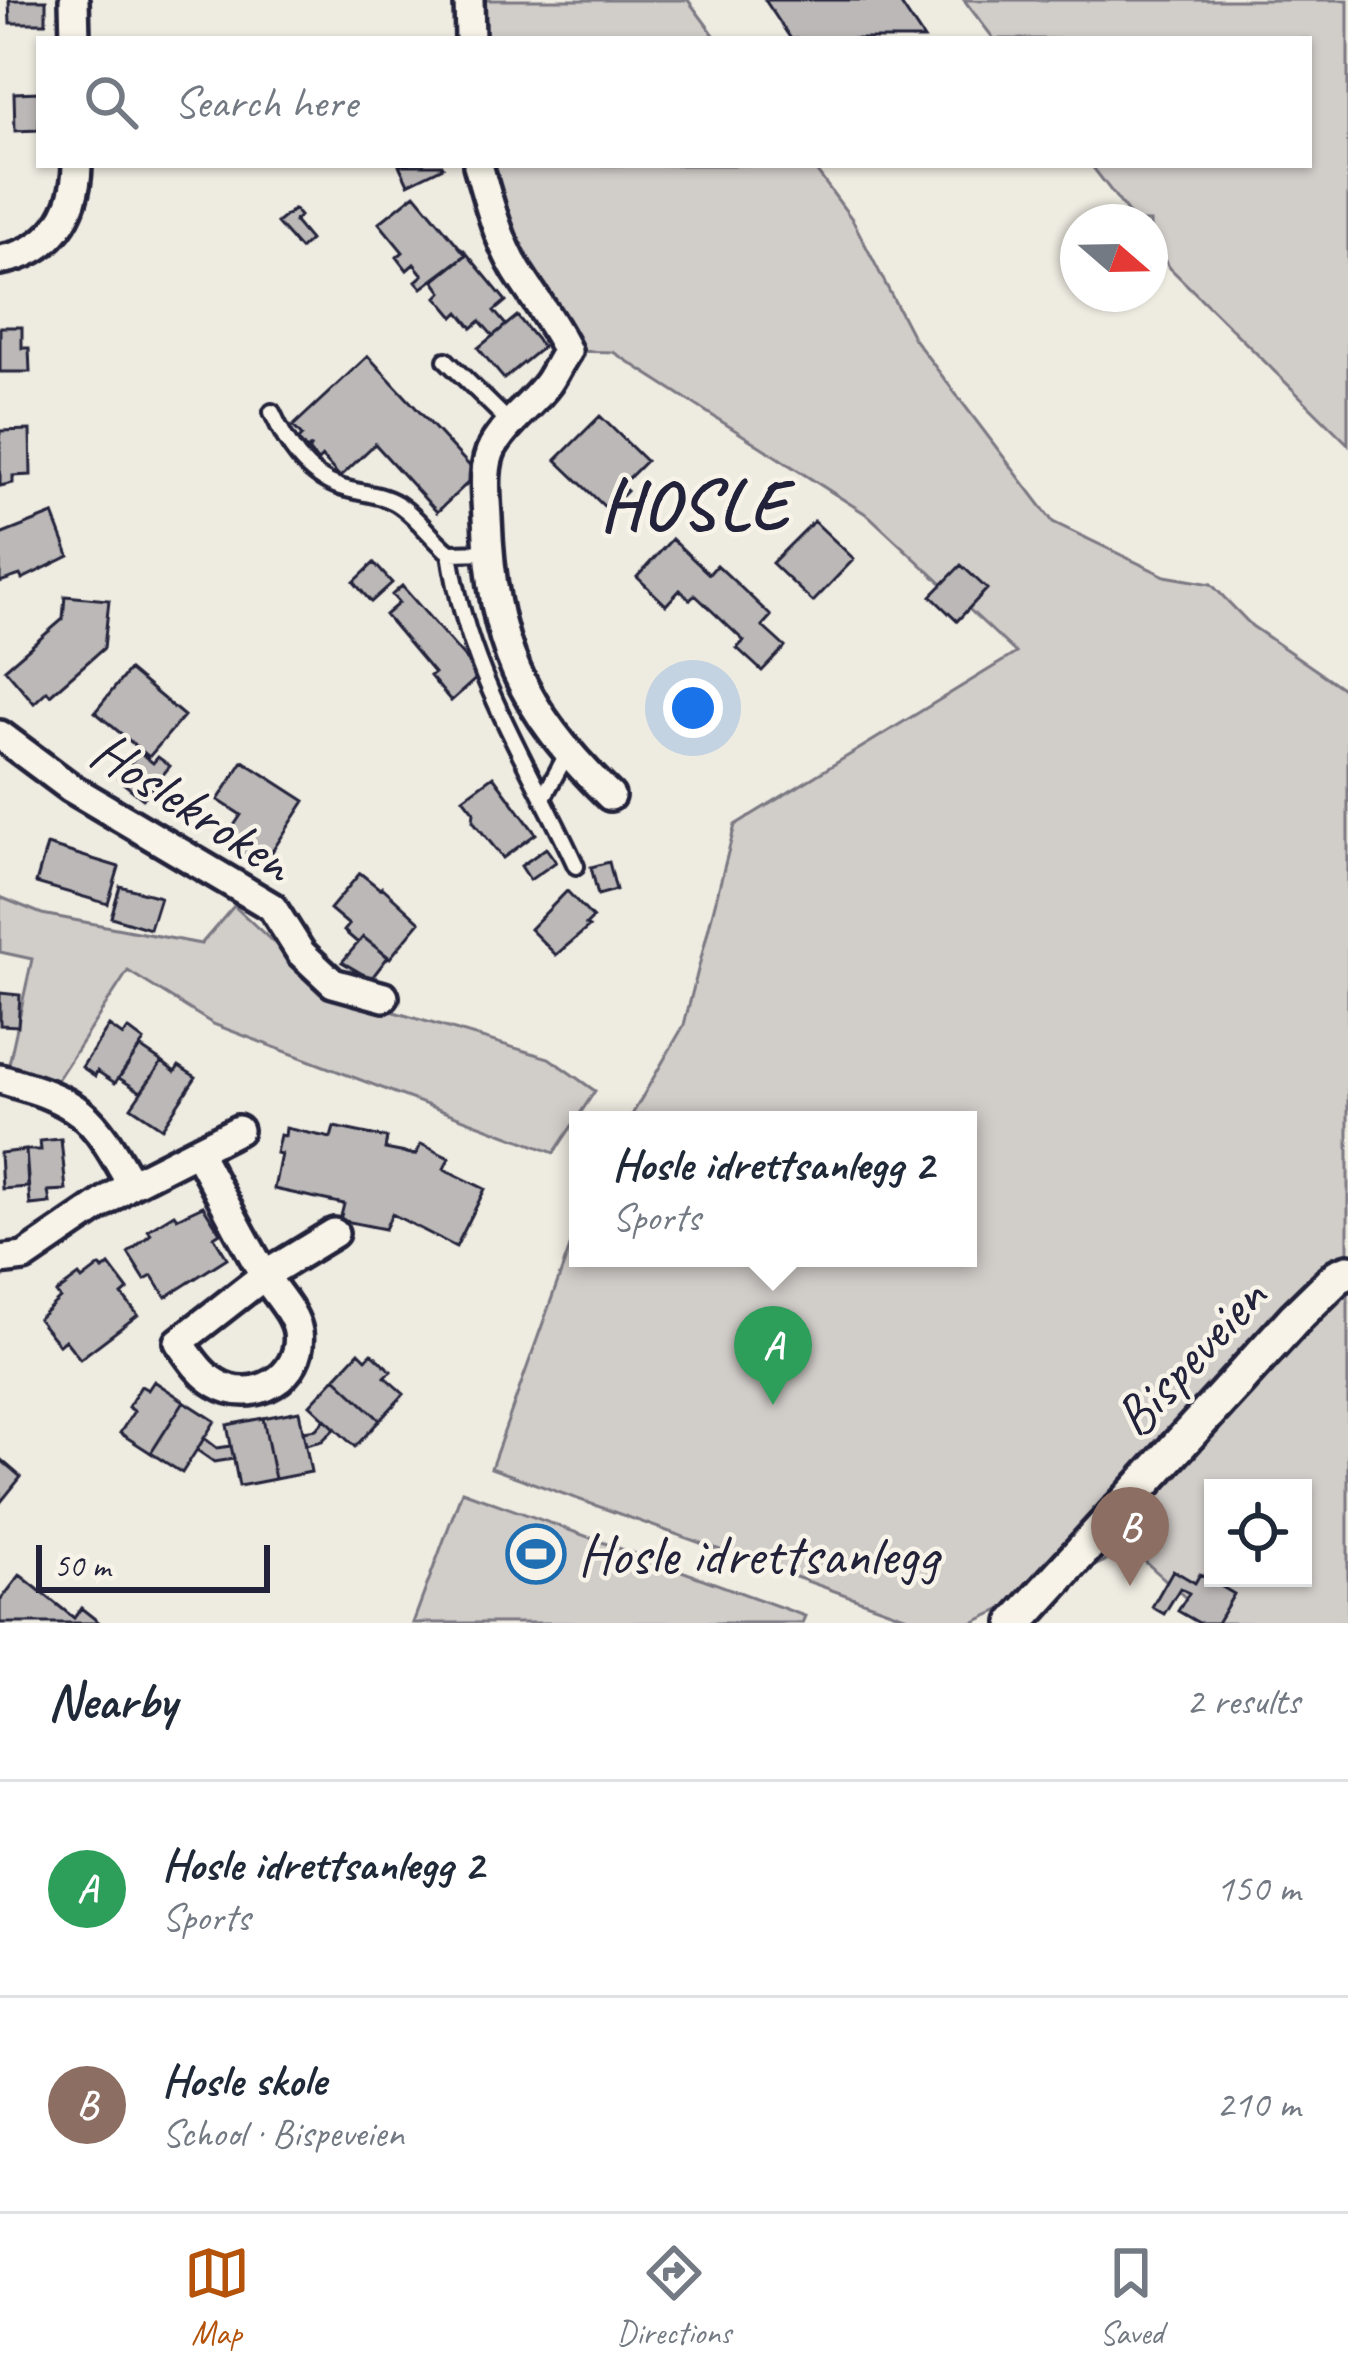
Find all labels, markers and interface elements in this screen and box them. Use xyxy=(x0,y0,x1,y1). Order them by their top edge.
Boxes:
search box xyxy=(36,36,1312,168)
icon: search xyxy=(78,69,144,135)
text: Search here xyxy=(174,74,357,131)
north arrow xyxy=(1060,204,1168,312)
district label: HOSLE xyxy=(600,462,796,549)
your location xyxy=(663,678,723,738)
street label: Hoslekroken xyxy=(78,714,310,899)
popup xyxy=(569,1111,977,1267)
text: Hosle idrettsanlegg 2 xyxy=(612,1136,934,1193)
text: Sports xyxy=(612,1193,700,1242)
street label: Bispeveien xyxy=(1098,1260,1283,1452)
pin: A xyxy=(734,1306,812,1405)
map controls xyxy=(1204,1479,1312,1587)
button: locate xyxy=(1204,1479,1312,1587)
pin: B xyxy=(1091,1487,1169,1586)
place label: Hosle idrettsanlegg xyxy=(578,1519,942,1591)
sports icon: Hosle idrettsanlegg xyxy=(505,1523,567,1585)
scale bar xyxy=(36,1539,270,1592)
text: 50 m xyxy=(54,1545,110,1587)
text: Nearby xyxy=(48,1669,176,1733)
text: 2 results xyxy=(1186,1677,1300,1726)
text: Hosle idrettsanlegg 2 xyxy=(162,1836,484,1893)
text: A xyxy=(77,1864,97,1913)
text: 150 m xyxy=(1216,1864,1300,1913)
text: Sports xyxy=(162,1893,250,1942)
text: Hosle skole xyxy=(162,2052,326,2109)
text: B xyxy=(77,2080,97,2129)
text: 210 m xyxy=(1216,2080,1300,2129)
text: School · Bispeveien xyxy=(162,2109,404,2158)
tab: Map xyxy=(184,2240,250,2354)
tab: Directions xyxy=(617,2240,731,2354)
tab: Saved xyxy=(1098,2240,1164,2354)

